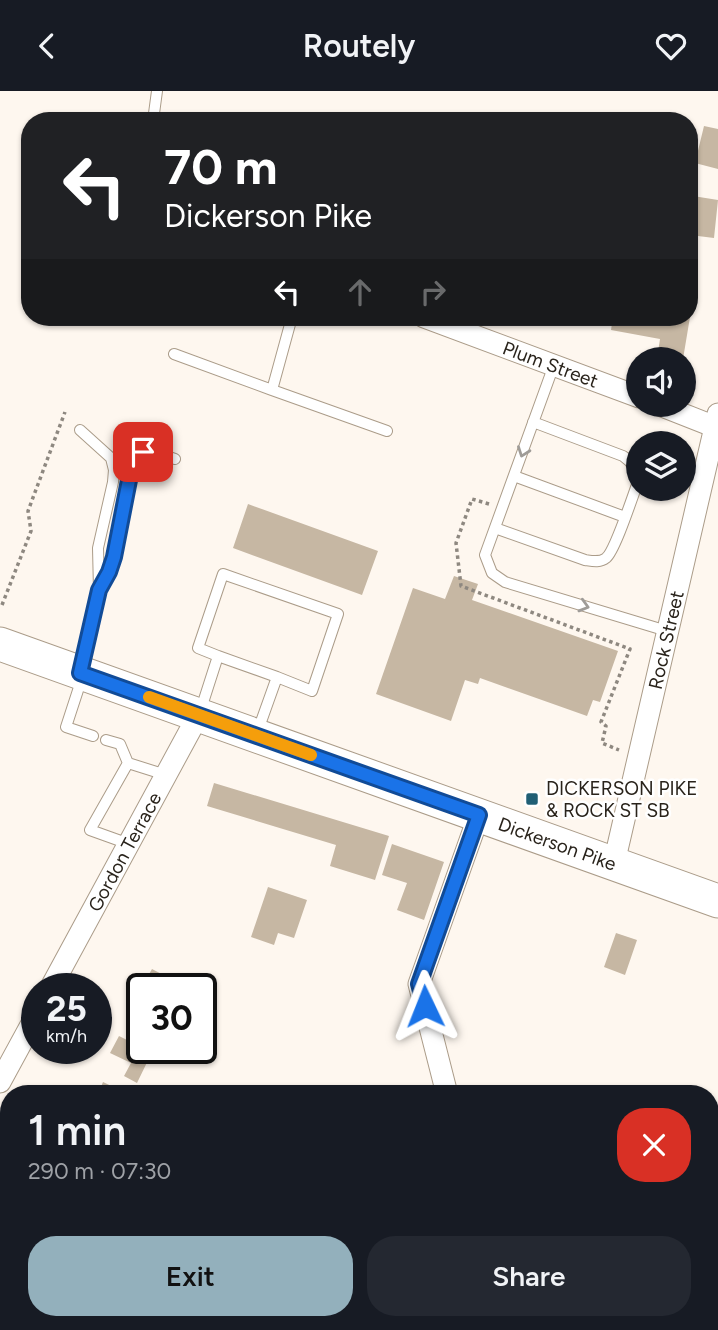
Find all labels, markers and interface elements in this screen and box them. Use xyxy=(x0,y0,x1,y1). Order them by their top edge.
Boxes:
icon: back xyxy=(28,27,66,65)
text: Routely xyxy=(303,27,415,65)
icon: heart xyxy=(652,27,690,65)
text: 70 m xyxy=(164,137,277,196)
icon: left xyxy=(49,140,140,231)
text: Dickerson Pike xyxy=(164,197,372,235)
icon: left xyxy=(268,273,306,311)
icon: ahead xyxy=(341,273,379,311)
icon: right xyxy=(414,273,452,311)
street label: Plum Street xyxy=(500,336,601,392)
map controls xyxy=(626,347,696,501)
button: sound xyxy=(626,347,696,417)
pin xyxy=(113,422,173,482)
button: layers xyxy=(626,431,696,501)
icon: arrive xyxy=(124,433,162,471)
one-way arrow xyxy=(517,446,531,458)
street label: Rock Street xyxy=(643,588,688,691)
one-way arrow xyxy=(578,598,590,612)
place label: DICKERSON PIKE & ROCK ST SB xyxy=(546,777,697,822)
street label: Gordon Terrace xyxy=(83,788,166,915)
marker: DICKERSON PIKE & ROCK ST SB xyxy=(524,791,540,807)
street label: Dickerson Pike xyxy=(495,812,619,875)
position arrow xyxy=(388,969,462,1043)
speed limit sign: 30 xyxy=(126,973,217,1064)
text: 25 xyxy=(46,988,87,1030)
text: km/h xyxy=(46,1025,87,1047)
text: 1 min xyxy=(28,1105,126,1156)
button: close xyxy=(617,1108,691,1182)
text: 290 m · 07:30 xyxy=(28,1157,171,1185)
button: Exit xyxy=(28,1236,353,1316)
button: Share xyxy=(367,1236,691,1316)

